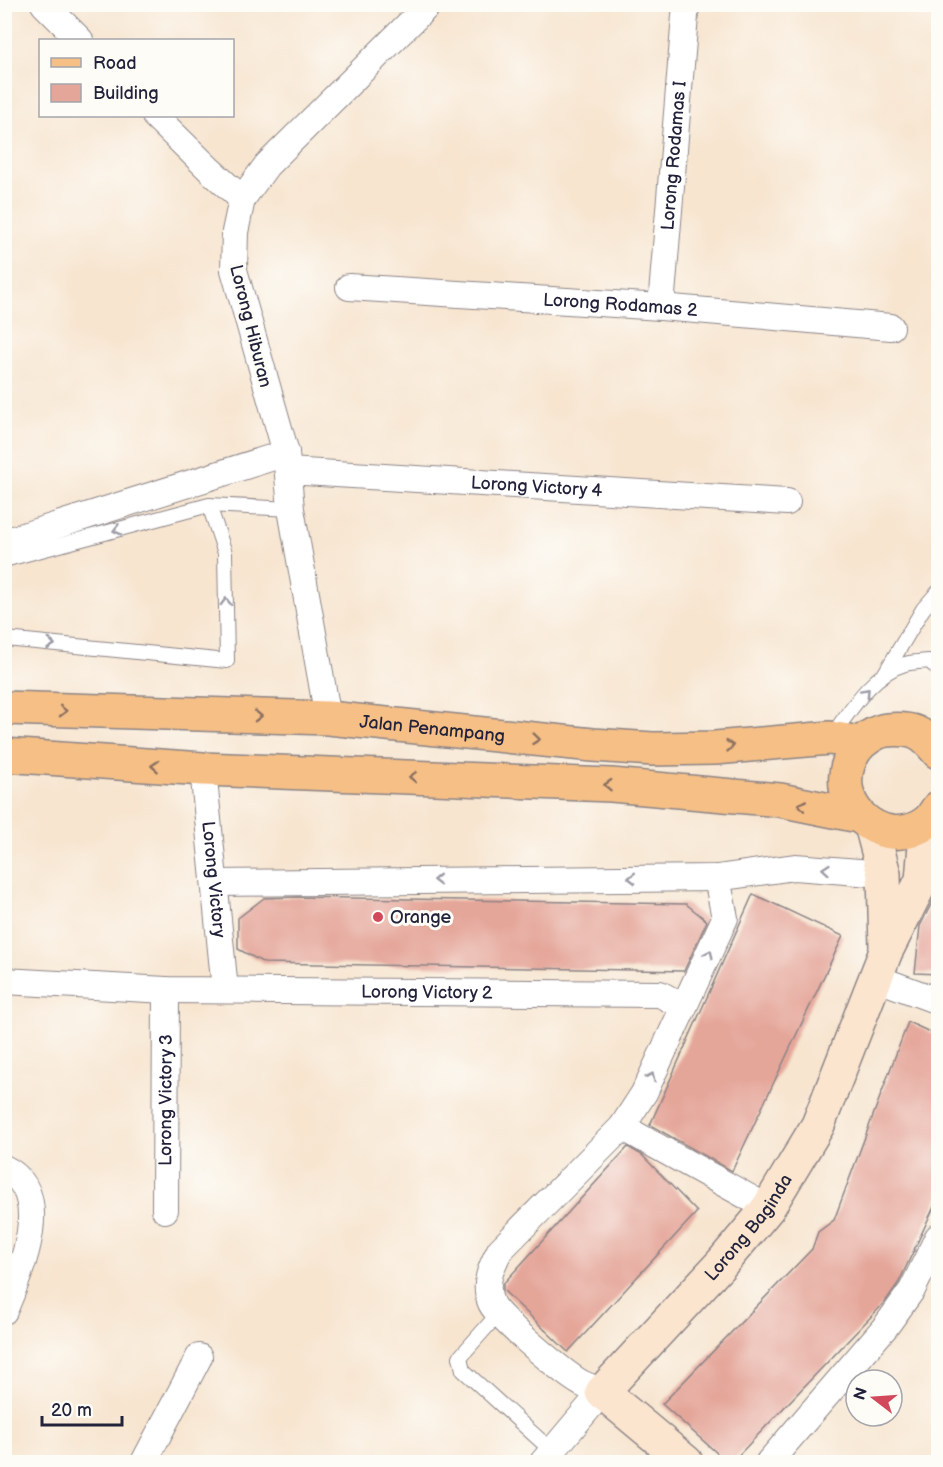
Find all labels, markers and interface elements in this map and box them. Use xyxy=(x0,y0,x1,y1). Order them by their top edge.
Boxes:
legend xyxy=(39,39,234,117)
text: Road xyxy=(93,53,137,74)
street label: Lorong Rodamas I xyxy=(657,80,691,231)
text: Building xyxy=(93,83,159,104)
street label: Lorong Hiburan xyxy=(225,263,276,390)
street label: Lorong Rodamas 2 xyxy=(542,289,699,321)
street label: Lorong Victory 4 xyxy=(470,472,603,502)
one-way arrow xyxy=(112,522,122,535)
one-way arrow xyxy=(220,598,232,607)
one-way arrow xyxy=(46,637,55,650)
one-way arrow xyxy=(859,689,870,699)
one-way arrow xyxy=(58,705,67,717)
one-way arrow xyxy=(253,710,262,722)
street label: Jalan Penampang xyxy=(359,711,506,747)
one-way arrow xyxy=(531,732,540,745)
one-way arrow xyxy=(726,740,735,753)
one-way arrow xyxy=(151,759,160,772)
one-way arrow xyxy=(409,771,418,784)
one-way arrow xyxy=(603,779,612,792)
one-way arrow xyxy=(797,799,807,812)
street label: Lorong Victory xyxy=(197,820,230,940)
one-way arrow xyxy=(821,863,830,876)
one-way arrow xyxy=(627,872,636,885)
one-way arrow xyxy=(432,874,441,886)
place label: Orange xyxy=(390,907,452,928)
marker: Orange xyxy=(371,910,385,924)
one-way arrow xyxy=(701,949,713,960)
street label: Lorong Victory 2 xyxy=(361,982,493,1004)
street label: Lorong Victory 3 xyxy=(155,1034,177,1166)
one-way arrow xyxy=(644,1072,656,1083)
street label: Lorong Baginda xyxy=(701,1171,797,1285)
north arrow xyxy=(844,1368,904,1428)
text: N xyxy=(850,1386,872,1403)
scale bar xyxy=(42,1389,122,1427)
text: 20 m xyxy=(51,1400,92,1421)

